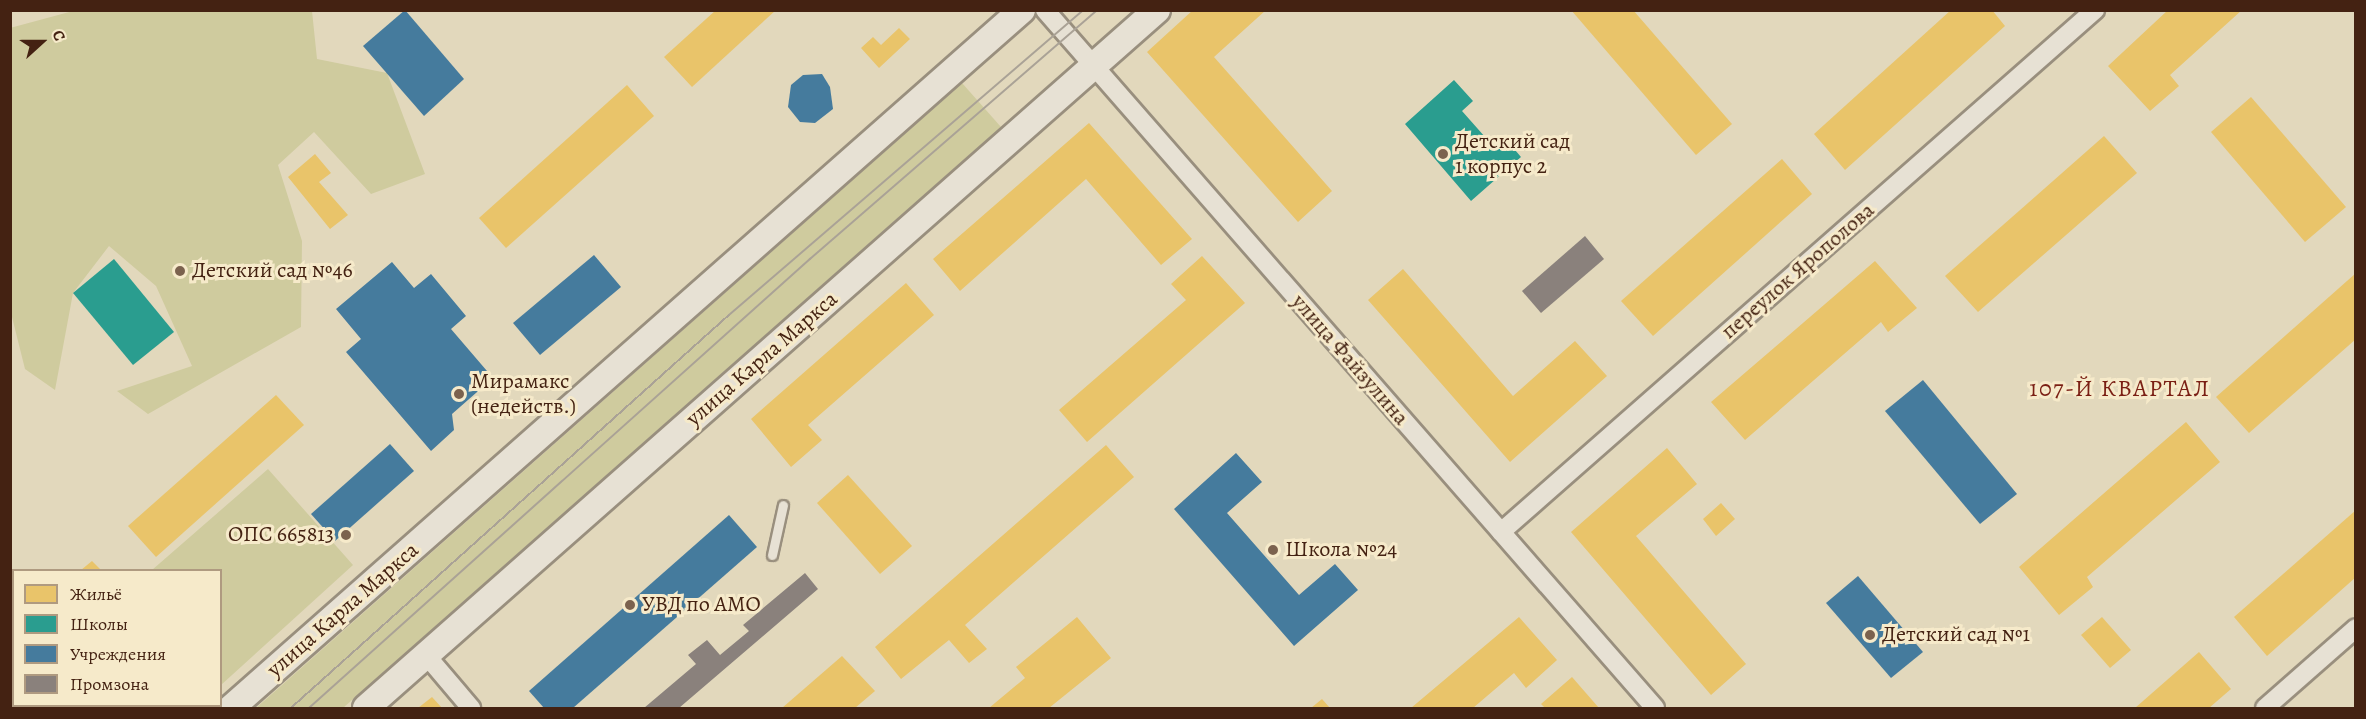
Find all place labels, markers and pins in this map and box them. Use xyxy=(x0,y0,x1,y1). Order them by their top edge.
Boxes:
place label: Детский сад 1 корпус 2 xyxy=(1455,128,1570,180)
marker: Детский сад 1 корпус 2 xyxy=(1436,147,1450,161)
place label: Детский сад №46 xyxy=(192,258,353,284)
marker: Детский сад №46 xyxy=(173,264,187,278)
place label: Мирамакс (недейств.) xyxy=(471,368,576,420)
marker: Мирамакс (недейств.) xyxy=(452,387,466,401)
place label: ОПС 665813 xyxy=(228,522,334,548)
marker: ОПС 665813 xyxy=(339,528,353,542)
place label: Школа №24 xyxy=(1285,537,1397,563)
marker: Школа №24 xyxy=(1266,543,1280,557)
place label: УВД по АМО xyxy=(642,592,761,618)
marker: УВД по АМО xyxy=(623,598,637,612)
place label: Детский сад №1 xyxy=(1882,622,2030,648)
marker: Детский сад №1 xyxy=(1863,628,1877,642)

